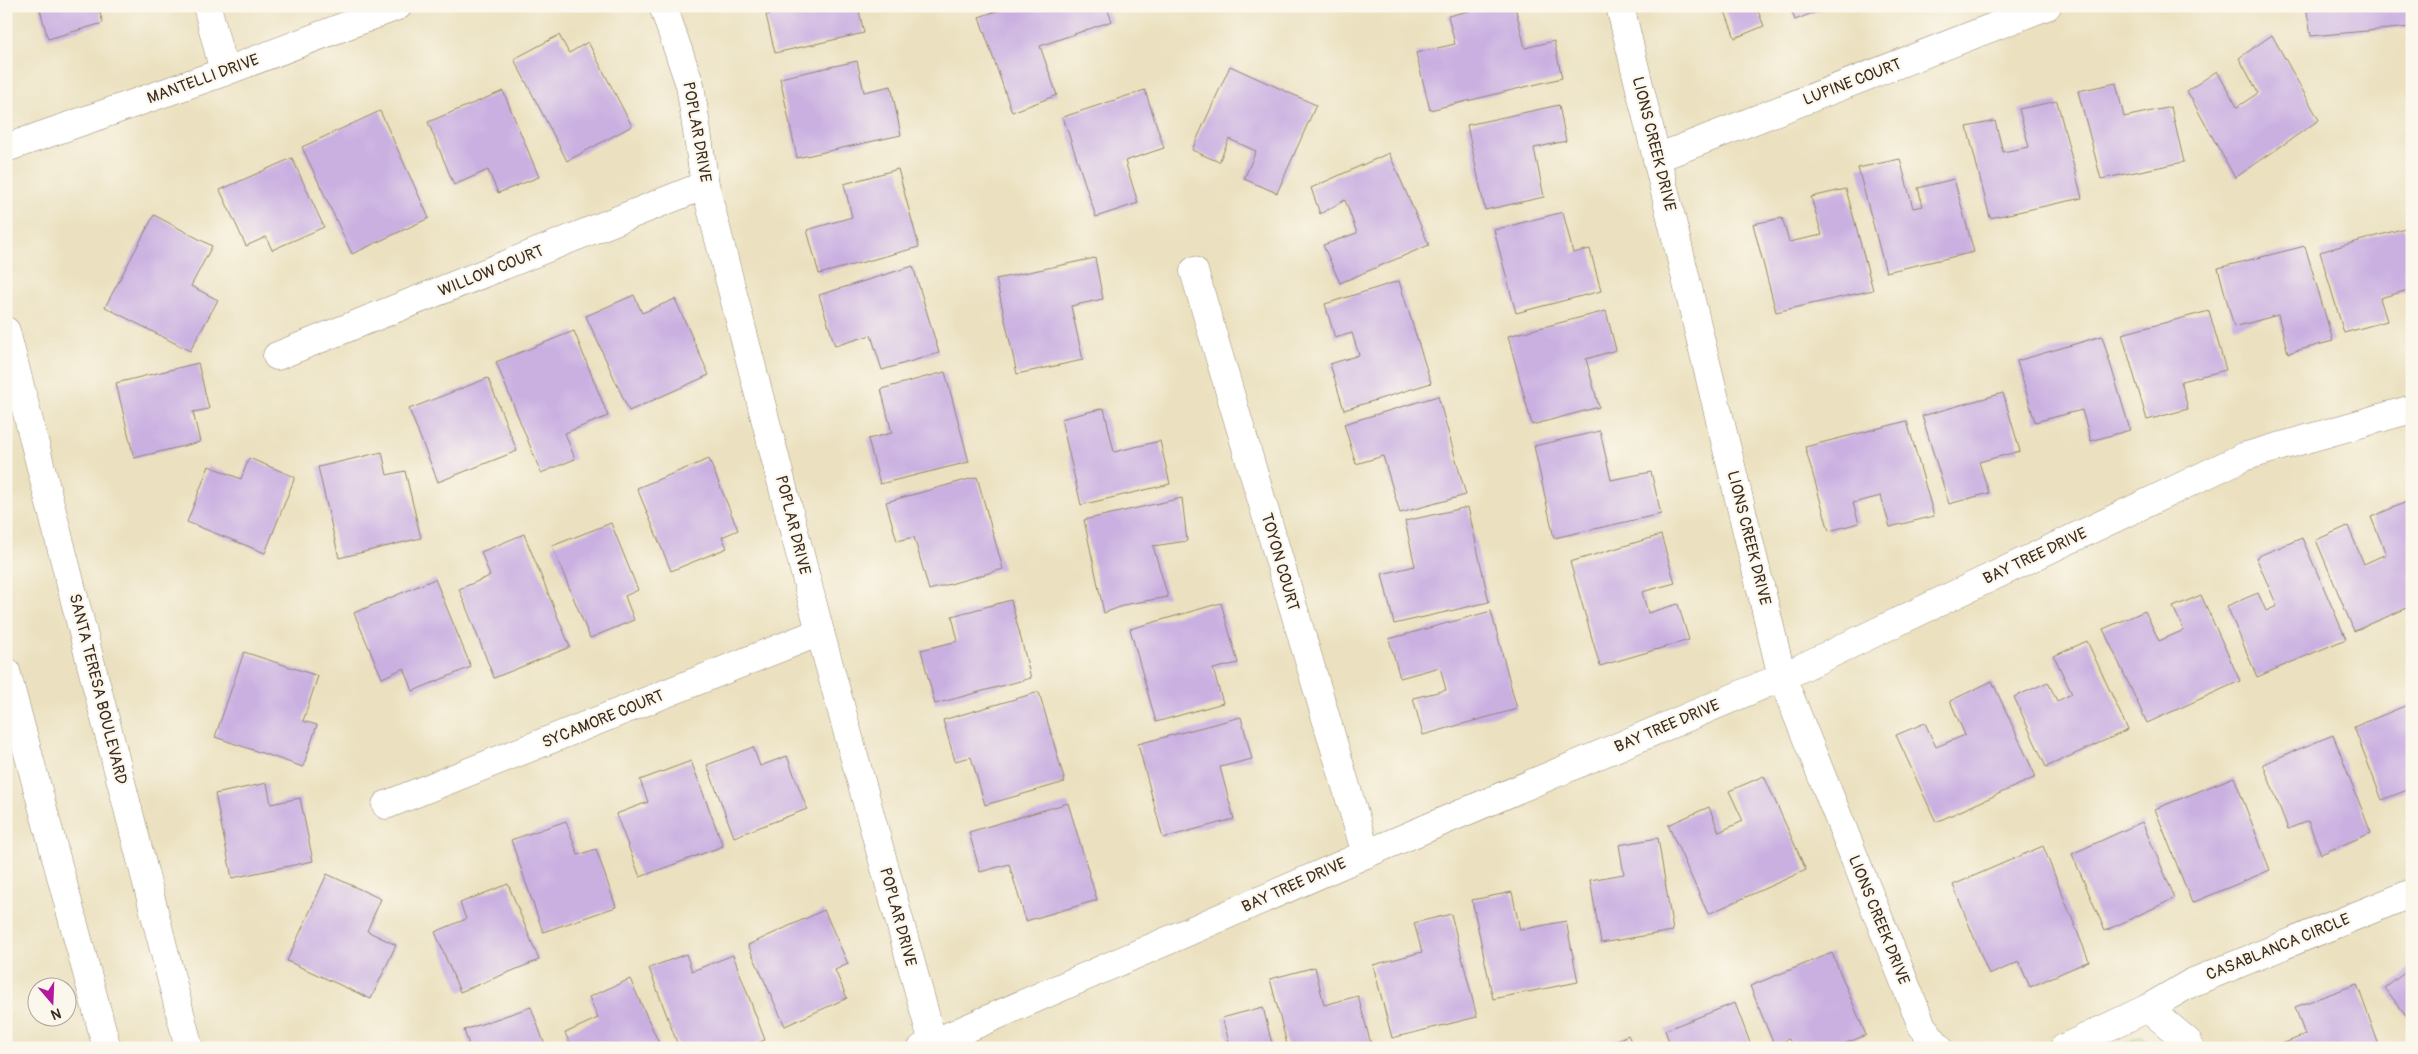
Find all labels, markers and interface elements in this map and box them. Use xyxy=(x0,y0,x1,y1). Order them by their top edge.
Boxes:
street label: MANTELLI DRIVE xyxy=(144,49,262,109)
street label: LUPINE COURT xyxy=(1800,54,1904,110)
street label: LIONS CREEK DRIVE xyxy=(1628,75,1680,213)
street label: POPLAR DRIVE xyxy=(678,80,716,184)
street label: WILLOW COURT xyxy=(435,241,547,301)
street label: LIONS CREEK DRIVE xyxy=(1723,469,1775,607)
street label: POPLAR DRIVE xyxy=(771,473,815,577)
street label: TOYON COURT xyxy=(1256,511,1304,613)
street label: BAY TREE DRIVE xyxy=(1980,523,2090,589)
street label: SANTA TERESA BOULEVARD xyxy=(65,592,131,786)
street label: SYCAMORE COURT xyxy=(539,685,667,753)
street label: BAY TREE DRIVE xyxy=(1611,695,1723,757)
street label: LIONS CREEK DRIVE xyxy=(1844,852,1914,988)
street label: BAY TREE DRIVE xyxy=(1239,853,1349,917)
street label: POPLAR DRIVE xyxy=(875,865,921,969)
street label: CASABLANCA CIRCLE xyxy=(2203,909,2353,985)
north arrow xyxy=(28,976,78,1026)
text: N xyxy=(49,1004,63,1023)

